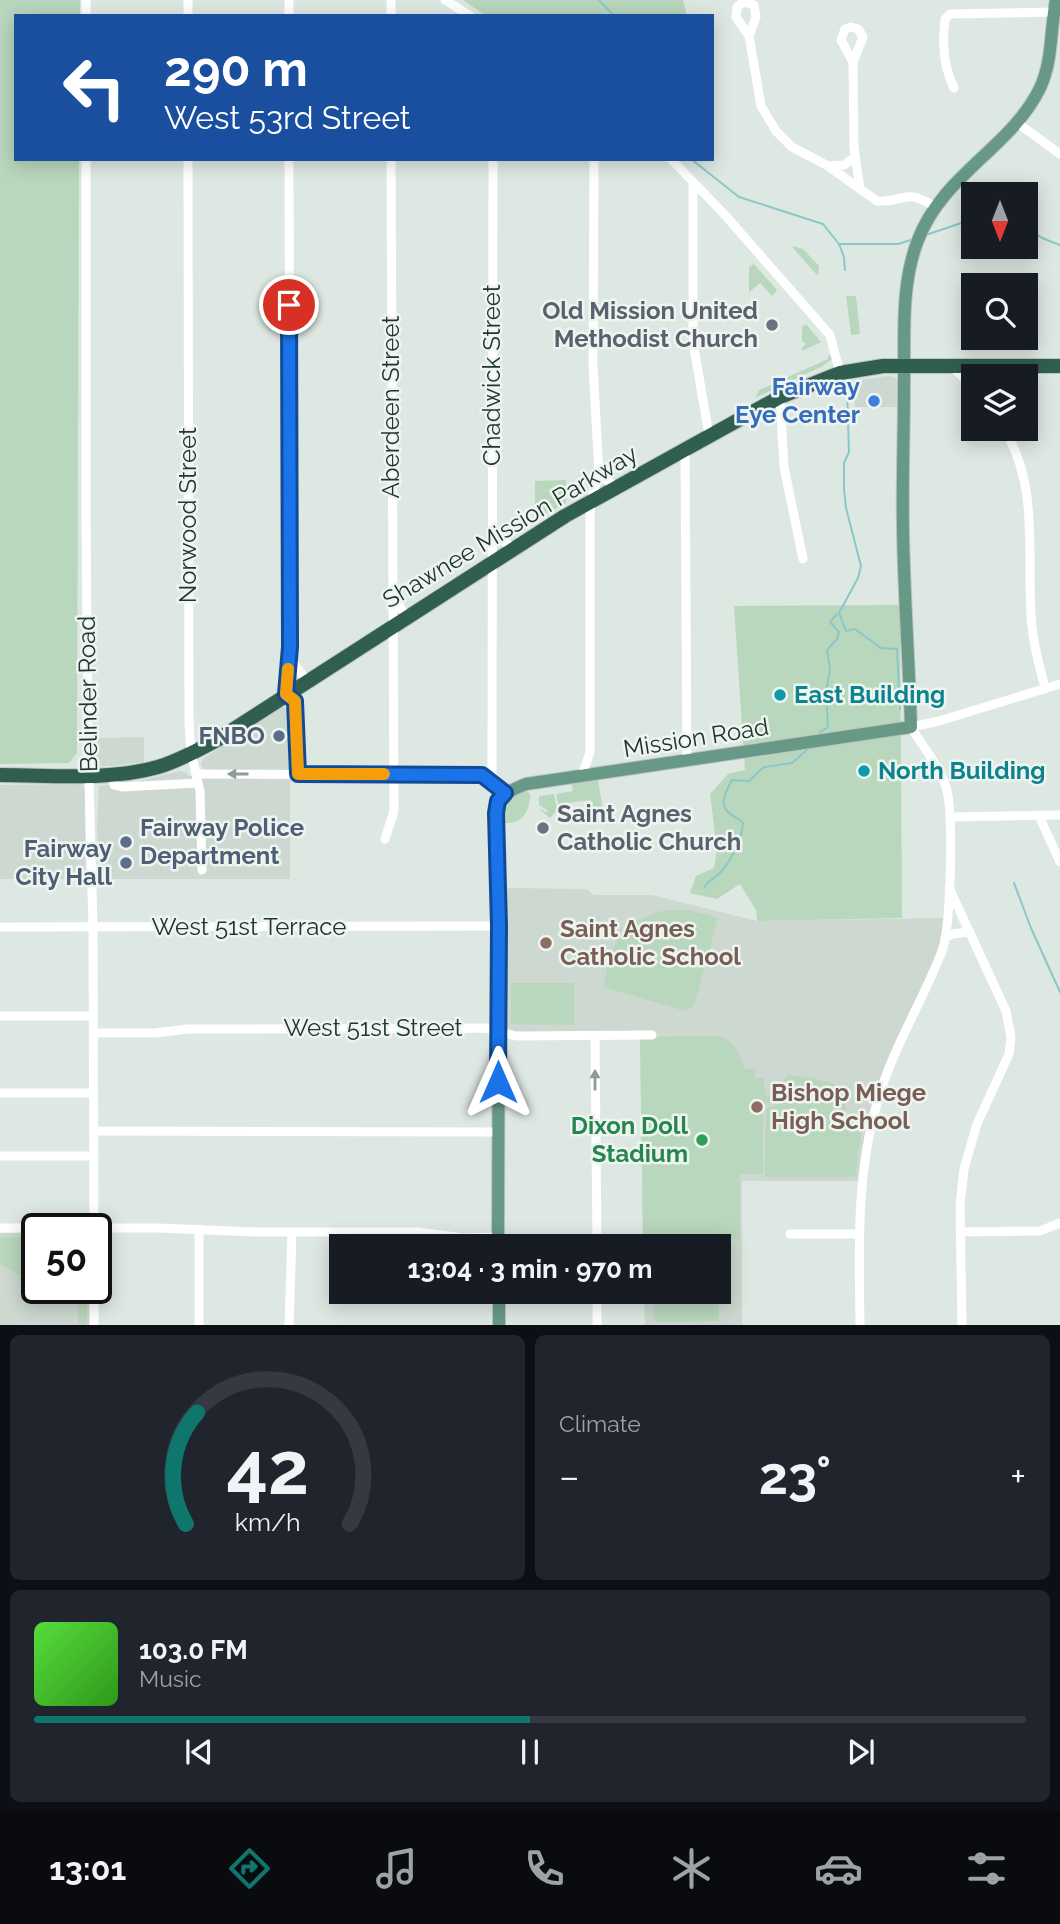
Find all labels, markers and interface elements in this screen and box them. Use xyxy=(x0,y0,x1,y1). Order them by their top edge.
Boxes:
text: 290 m xyxy=(164,40,308,97)
icon: left xyxy=(49,42,140,133)
text: West 53rd Street xyxy=(164,99,411,136)
north arrow xyxy=(961,182,1038,259)
map controls xyxy=(961,182,1038,441)
button: search xyxy=(961,273,1038,350)
pin xyxy=(259,275,319,335)
street label: Chadwick Street xyxy=(477,284,506,466)
icon: arrive xyxy=(270,286,308,324)
place label: Old Mission United Methodist Church xyxy=(542,296,758,353)
street label: Aberdeen Street xyxy=(376,316,405,498)
marker: Old Mission United Methodist Church xyxy=(764,317,780,333)
button: layers xyxy=(961,364,1038,441)
place label: Fairway Eye Center xyxy=(735,372,860,429)
marker: Fairway Eye Center xyxy=(866,393,882,409)
street label: Norwood Street xyxy=(173,427,202,603)
street label: Shawnee Mission Parkway xyxy=(377,439,642,614)
street label: Belinder Road xyxy=(72,616,103,772)
place label: East Building xyxy=(794,680,945,709)
marker: East Building xyxy=(772,687,788,703)
street label: Mission Road xyxy=(621,712,771,763)
place label: FNBO xyxy=(198,721,265,750)
marker: FNBO xyxy=(271,728,287,744)
place label: North Building xyxy=(878,756,1046,785)
marker: North Building xyxy=(856,763,872,779)
one-way arrow xyxy=(227,768,249,780)
place label: Saint Agnes Catholic Church xyxy=(557,799,741,856)
place label: Fairway Police Department xyxy=(140,813,304,870)
marker: Saint Agnes Catholic Church xyxy=(535,820,551,836)
place label: Fairway City Hall xyxy=(15,834,112,891)
marker: Fairway Police Department xyxy=(118,834,134,850)
marker: Fairway City Hall xyxy=(118,855,134,871)
street label: West 51st Terrace xyxy=(152,912,346,941)
place label: Saint Agnes Catholic School xyxy=(560,914,741,971)
marker: Saint Agnes Catholic School xyxy=(538,935,554,951)
street label: West 51st Street xyxy=(284,1013,462,1042)
position arrow xyxy=(461,1045,535,1119)
one-way arrow xyxy=(590,1069,601,1091)
place label: Bishop Miege High School xyxy=(771,1078,926,1135)
marker: Bishop Miege High School xyxy=(749,1099,765,1115)
place label: Dixon Doll Stadium xyxy=(571,1111,688,1168)
marker: Dixon Doll Stadium xyxy=(694,1132,710,1148)
speed limit sign: 50 xyxy=(21,1213,112,1304)
text: 13:04 · 3 min · 970 m xyxy=(408,1254,652,1284)
text: Climate xyxy=(559,1410,641,1437)
text: 42 xyxy=(226,1426,309,1511)
text: 23° xyxy=(759,1445,831,1506)
text: − xyxy=(559,1454,579,1499)
text: + xyxy=(1010,1454,1026,1499)
text: km/h xyxy=(235,1506,300,1536)
text: 103.0 FM xyxy=(139,1635,248,1665)
text: Music xyxy=(139,1665,202,1692)
icon: previous xyxy=(180,1733,218,1771)
icon: pause xyxy=(511,1733,549,1771)
icon: next xyxy=(842,1733,880,1771)
icon: directions xyxy=(225,1844,274,1893)
icon: music xyxy=(372,1844,421,1893)
icon: phone xyxy=(520,1844,569,1893)
icon: climate xyxy=(667,1844,716,1893)
icon: car xyxy=(814,1844,863,1893)
icon: filters xyxy=(962,1844,1011,1893)
text: 13:01 xyxy=(49,1850,126,1887)

